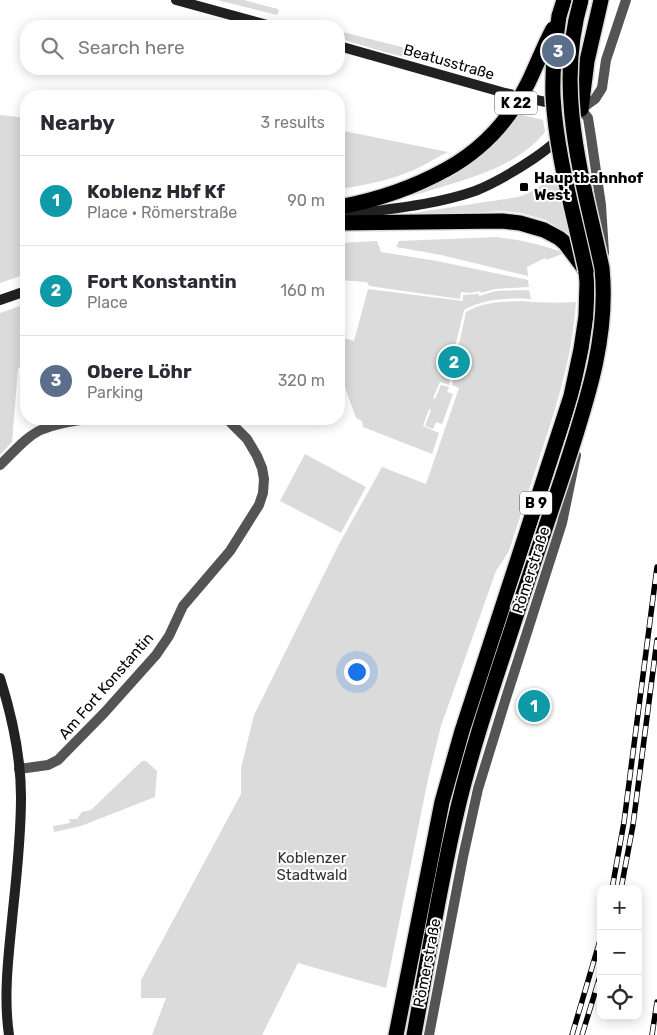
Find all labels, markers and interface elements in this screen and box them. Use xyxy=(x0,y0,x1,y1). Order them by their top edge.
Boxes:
search box xyxy=(20,20,345,75)
pin: 3 xyxy=(542,32,574,70)
icon: search xyxy=(38,34,66,62)
text: Search here xyxy=(78,36,185,59)
street label: Beatusstraße xyxy=(401,40,497,84)
road number: K 22 xyxy=(495,92,537,115)
text: Nearby xyxy=(40,110,115,135)
text: 3 results xyxy=(260,113,325,132)
place label: Hauptbahnhof West xyxy=(534,169,644,204)
text: Koblenz Hbf Kf xyxy=(87,180,225,203)
marker: Hauptbahnhof West xyxy=(518,181,530,193)
text: 1 xyxy=(52,191,60,210)
text: 90 m xyxy=(287,191,325,210)
text: Place · Römerstraße xyxy=(87,203,237,222)
text: Fort Konstantin xyxy=(87,270,237,293)
text: 2 xyxy=(51,281,61,300)
text: 160 m xyxy=(280,281,325,300)
text: Place xyxy=(87,293,128,312)
pin: 2 xyxy=(438,343,470,381)
text: Obere Löhr xyxy=(87,360,192,383)
text: 3 xyxy=(51,371,61,390)
text: 320 m xyxy=(278,371,325,390)
text: Parking xyxy=(87,383,143,402)
road number: B 9 xyxy=(520,492,552,514)
street label: Römerstraße xyxy=(508,524,554,616)
street label: Am Fort Konstantin xyxy=(55,629,157,743)
your location xyxy=(344,659,370,685)
pin: 1 xyxy=(518,687,550,725)
park label: Koblenzer Stadtwald xyxy=(277,849,347,884)
map controls xyxy=(597,885,642,1020)
button: + xyxy=(597,885,642,930)
street label: Römerstraße xyxy=(410,917,444,1009)
button: − xyxy=(597,930,642,975)
button: locate xyxy=(597,975,642,1020)

